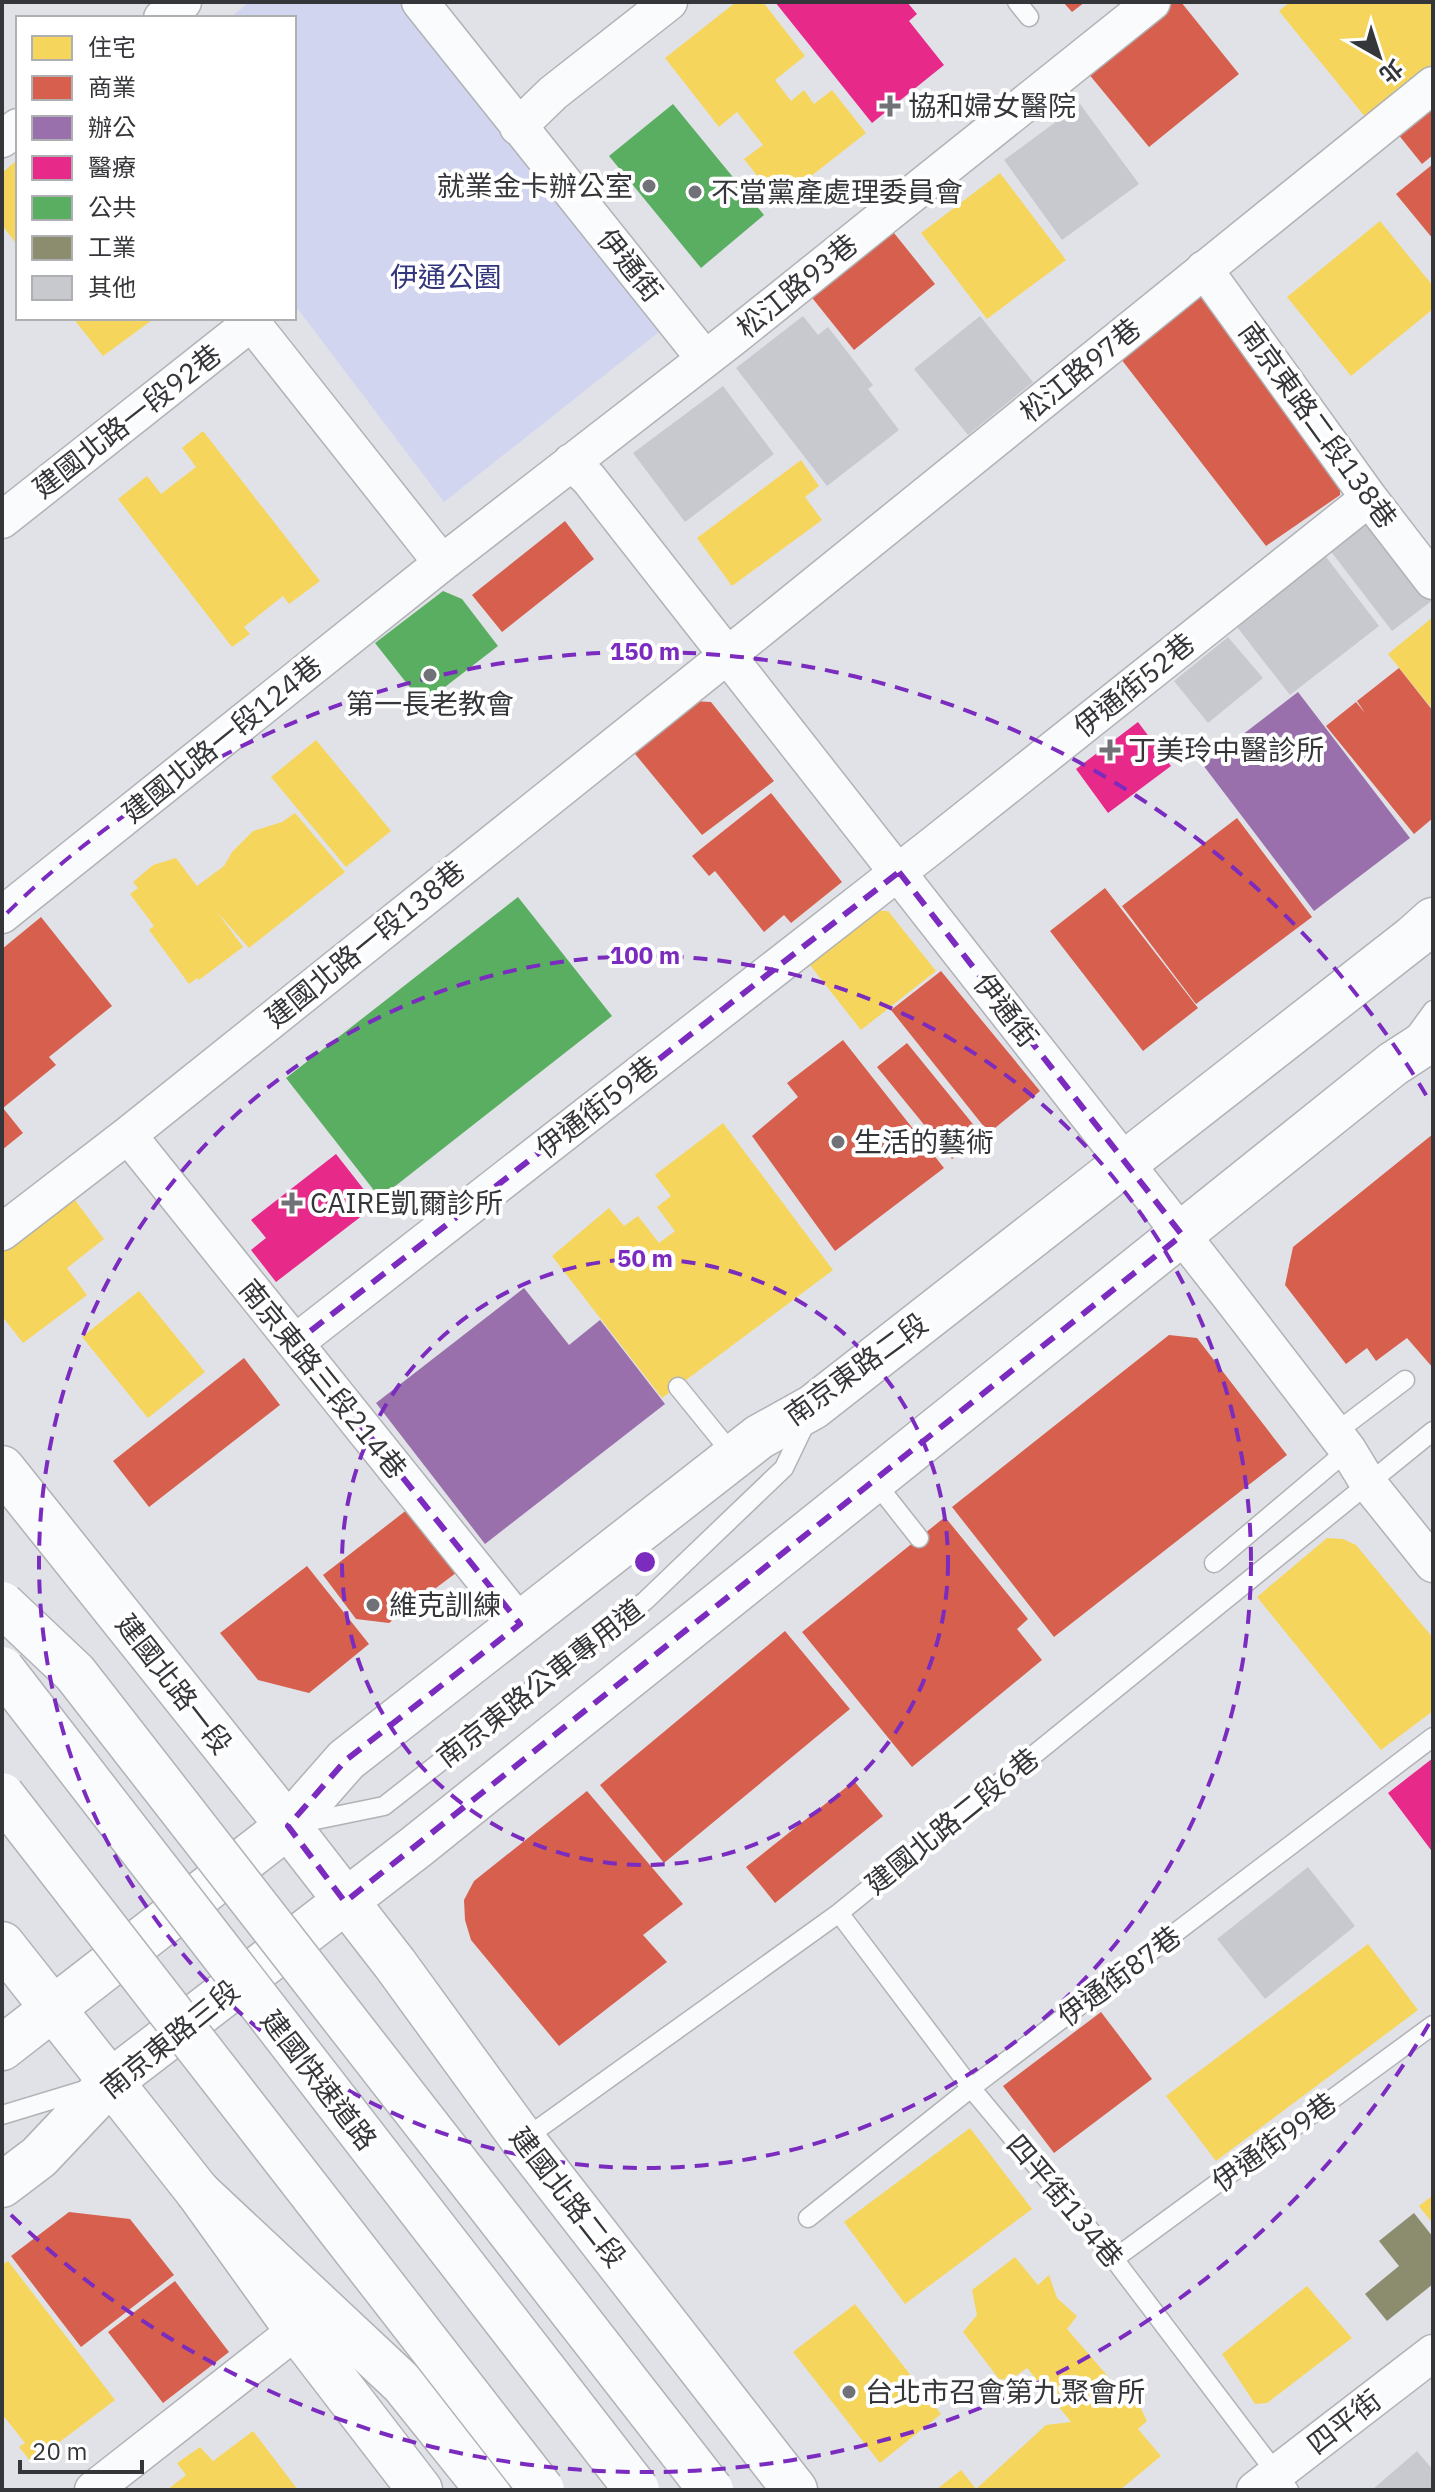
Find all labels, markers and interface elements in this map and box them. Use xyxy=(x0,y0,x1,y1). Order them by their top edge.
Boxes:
legend xyxy=(16,16,296,320)
north arrow xyxy=(1339,16,1419,96)
text: 住宅 xyxy=(88,31,136,63)
text: 北 xyxy=(1374,54,1410,90)
text: 商業 xyxy=(88,71,136,103)
place label: 協和婦女醫院 xyxy=(908,87,1076,124)
marker: 協和婦女醫院 xyxy=(879,95,901,117)
text: 辦公 xyxy=(88,111,136,143)
text: 醫療 xyxy=(88,151,136,183)
place label: 就業金卡辦公室 xyxy=(437,167,633,204)
place label: 不當黨產處理委員會 xyxy=(711,173,963,210)
marker: 就業金卡辦公室 xyxy=(640,177,658,195)
marker: 不當黨產處理委員會 xyxy=(686,183,704,201)
text: 公共 xyxy=(88,191,136,223)
street label: 伊通街 xyxy=(590,220,671,309)
street label: 松江路93巷 xyxy=(728,225,865,346)
text: 工業 xyxy=(88,231,136,263)
park label: 伊通公園 xyxy=(390,258,502,295)
text: 其他 xyxy=(88,271,136,303)
street label: 松江路97巷 xyxy=(1011,309,1148,430)
street label: 南京東路二段138巷 xyxy=(1231,314,1406,535)
street label: 建國北路一段92巷 xyxy=(25,335,229,506)
street label: 伊通街52巷 xyxy=(1065,624,1202,745)
text: 150 m xyxy=(610,635,680,667)
street label: 建國北路一段124巷 xyxy=(114,647,329,831)
marker: 第一長老教會 xyxy=(421,666,439,684)
place label: 第一長老教會 xyxy=(346,685,514,722)
place label: 丁美玲中醫診所 xyxy=(1128,731,1324,768)
marker: 丁美玲中醫診所 xyxy=(1099,739,1121,761)
street label: 建國北路一段138巷 xyxy=(257,852,472,1036)
text: 100 m xyxy=(610,939,680,971)
street label: 伊通街 xyxy=(966,965,1047,1054)
street label: 伊通街59巷 xyxy=(528,1047,665,1166)
place label: 生活的藝術 xyxy=(854,1123,994,1160)
marker: 生活的藝術 xyxy=(829,1133,847,1151)
place label: CAIRE凱爾診所 xyxy=(310,1184,503,1221)
marker: CAIRE凱爾診所 xyxy=(281,1192,303,1214)
text: 50 m xyxy=(617,1242,673,1274)
street label: 南京東路三段214巷 xyxy=(231,1271,415,1486)
street label: 南京東路二段 xyxy=(777,1304,935,1433)
centre of rings xyxy=(631,1548,659,1576)
place label: 維克訓練 xyxy=(389,1586,501,1623)
street label: 南京東路公車專用道 xyxy=(429,1590,650,1775)
marker: 維克訓練 xyxy=(364,1596,382,1614)
street label: 建國北路一段 xyxy=(108,1606,241,1761)
street label: 建國北路二段6巷 xyxy=(857,1739,1046,1902)
street label: 伊通街87巷 xyxy=(1049,1917,1188,2034)
street label: 南京東路三段 xyxy=(93,1971,247,2106)
street label: 建國快速道路 xyxy=(253,2002,386,2157)
street label: 伊通街99巷 xyxy=(1204,2084,1343,2199)
street label: 建國北路二段 xyxy=(502,2119,635,2274)
street label: 四平街134巷 xyxy=(999,2127,1132,2275)
place label: 台北市召會第九聚會所 xyxy=(865,2373,1145,2410)
street label: 四平街 xyxy=(1299,2381,1388,2462)
marker: 台北市召會第九聚會所 xyxy=(840,2383,858,2401)
scale bar xyxy=(20,2424,142,2474)
text: 20 m xyxy=(32,2435,87,2467)

